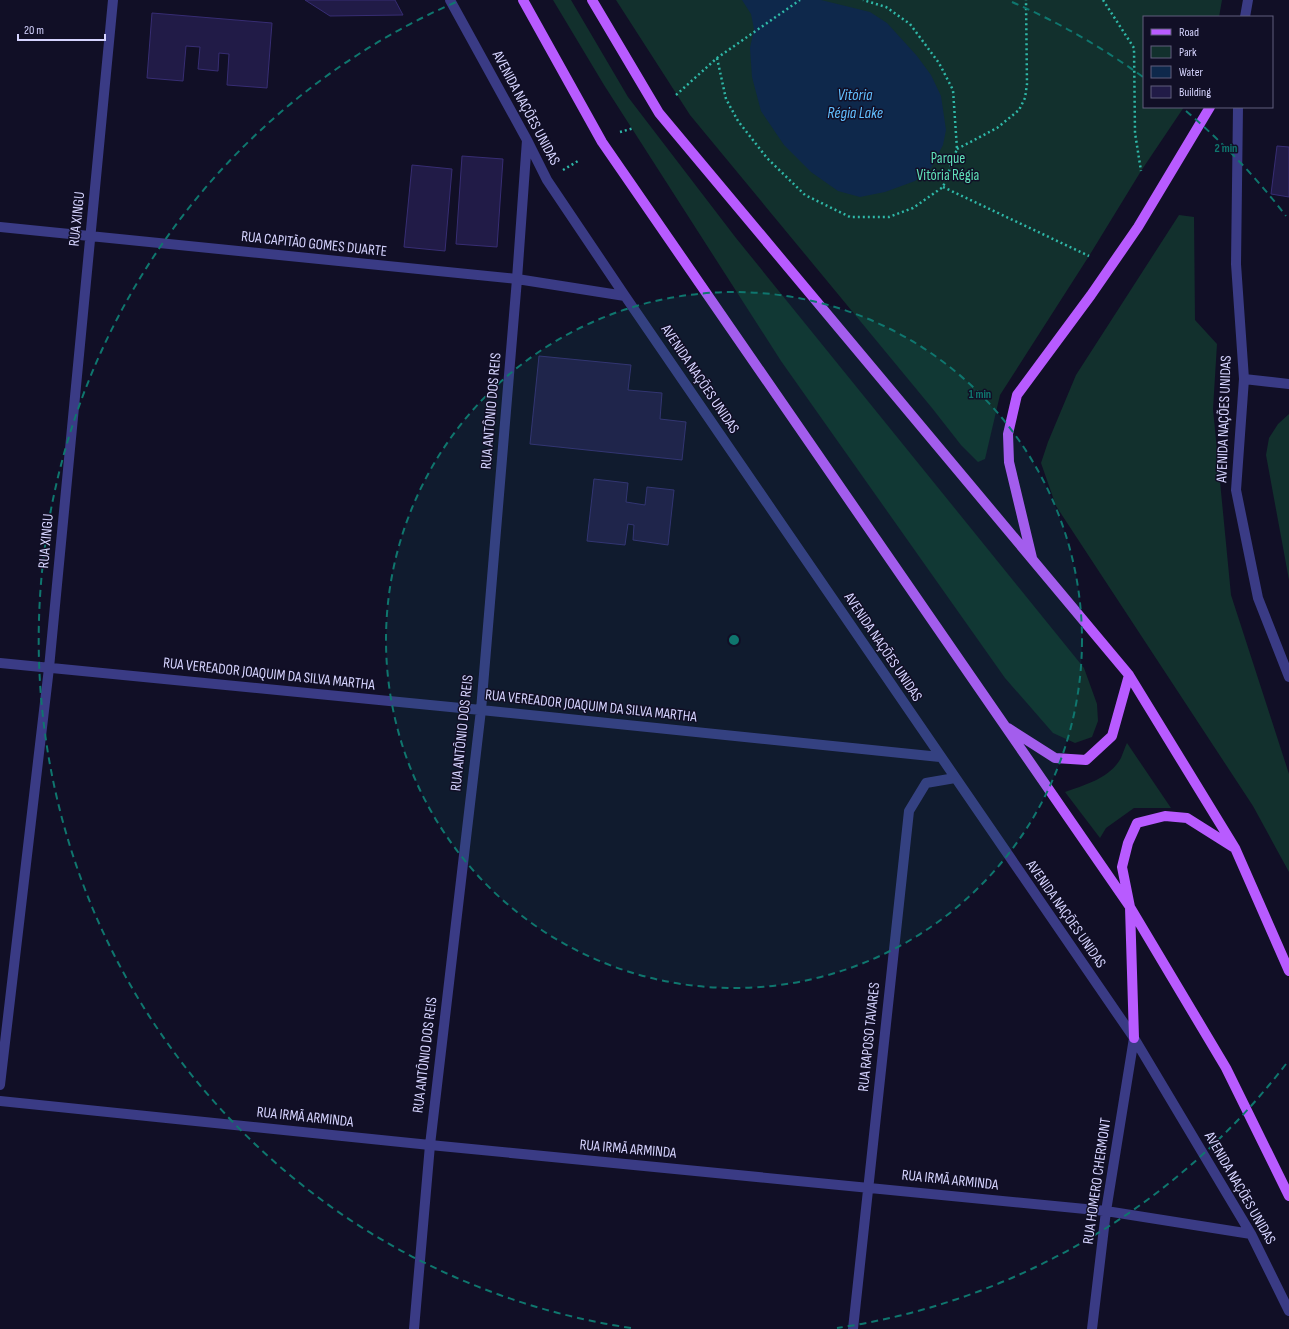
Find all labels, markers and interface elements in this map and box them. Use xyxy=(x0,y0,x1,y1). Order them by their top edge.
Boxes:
scale bar xyxy=(18,16,105,42)
legend xyxy=(1143,16,1273,108)
text: 20 m xyxy=(24,23,44,38)
text: Road xyxy=(1179,25,1199,40)
text: Park xyxy=(1179,45,1197,60)
street label: AVENIDA NAÇÕES UNIDAS xyxy=(487,46,564,169)
text: Water xyxy=(1179,65,1203,80)
text: Building xyxy=(1179,85,1211,100)
water label: Vitória Régia Lake xyxy=(827,86,883,123)
text: 2 min xyxy=(1215,141,1237,156)
park label: Parque Vitória Régia xyxy=(917,149,980,185)
street label: RUA XINGU xyxy=(65,191,89,247)
street label: RUA CAPITÃO GOMES DUARTE xyxy=(240,227,388,261)
street label: AVENIDA NAÇÕES UNIDAS xyxy=(656,320,743,437)
street label: RUA ANTÔNIO DOS REIS xyxy=(476,352,506,470)
street label: AVENIDA NAÇÕES UNIDAS xyxy=(1212,355,1236,484)
text: 1 min xyxy=(969,387,991,402)
street label: RUA XINGU xyxy=(34,513,58,569)
street label: AVENIDA NAÇÕES UNIDAS xyxy=(839,588,926,705)
centre of rings xyxy=(727,633,741,647)
street label: RUA VEREADOR JOAQUIM DA SILVA MARTHA xyxy=(162,653,376,695)
street label: RUA ANTÔNIO DOS REIS xyxy=(446,674,478,792)
street label: RUA VEREADOR JOAQUIM DA SILVA MARTHA xyxy=(484,685,698,727)
street label: AVENIDA NAÇÕES UNIDAS xyxy=(1021,856,1110,972)
street label: RUA RAPOSO TAVARES xyxy=(854,981,884,1093)
street label: RUA ANTÔNIO DOS REIS xyxy=(408,996,442,1114)
street label: RUA IRMÃ ARMINDA xyxy=(256,1102,355,1132)
street label: RUA HOMERO CHERMONT xyxy=(1079,1116,1115,1246)
street label: AVENIDA NAÇÕES UNIDAS xyxy=(1199,1127,1280,1248)
street label: RUA IRMÃ ARMINDA xyxy=(579,1135,678,1163)
street label: RUA IRMÃ ARMINDA xyxy=(901,1165,1000,1195)

